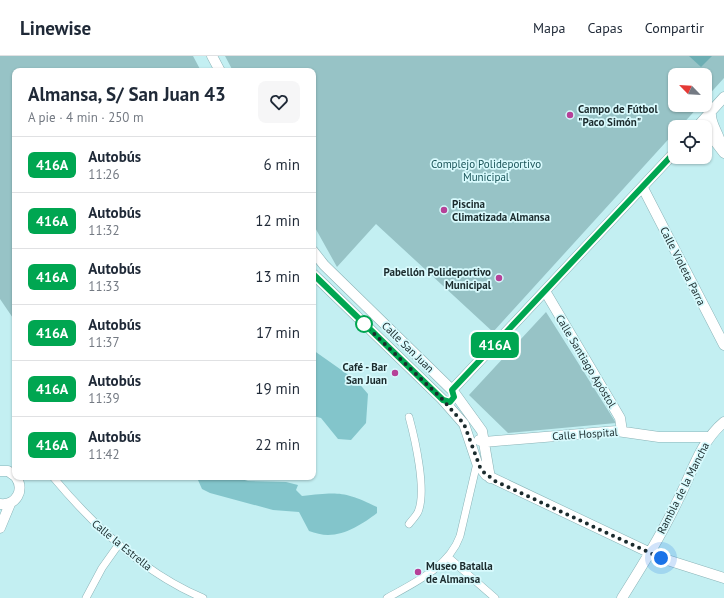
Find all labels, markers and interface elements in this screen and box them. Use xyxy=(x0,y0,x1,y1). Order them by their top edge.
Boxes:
text: Linewise xyxy=(20,16,91,40)
text: Mapa xyxy=(533,19,566,37)
text: Capas xyxy=(588,19,623,37)
text: Compartir xyxy=(645,19,704,37)
north arrow xyxy=(668,68,712,112)
map controls xyxy=(668,68,712,164)
button: heart xyxy=(258,81,300,123)
text: Almansa, S/ San Juan 43 xyxy=(28,82,226,106)
place label: Campo de Fútbol "Paco Simón" xyxy=(578,102,658,129)
text: A pie · 4 min · 250 m xyxy=(28,109,143,126)
marker: Campo de Fútbol "Paco Simón" xyxy=(565,110,575,120)
button: locate xyxy=(668,120,712,164)
text: Autobús xyxy=(88,147,141,166)
text: 6 min xyxy=(263,155,300,174)
text: 416A xyxy=(36,156,68,174)
park label: Complejo Polideportivo Municipal xyxy=(431,157,541,184)
text: 11:26 xyxy=(88,166,119,183)
place label: Piscina Climatizada Almansa xyxy=(452,197,550,224)
text: Autobús xyxy=(88,203,141,222)
marker: Piscina Climatizada Almansa xyxy=(439,205,449,215)
text: 12 min xyxy=(255,211,300,230)
text: 416A xyxy=(36,212,68,230)
text: 11:32 xyxy=(88,222,119,239)
street label: Calle Violeta Parra xyxy=(657,224,709,308)
text: Autobús xyxy=(88,259,141,278)
place label: Pabellón Polideportivo Municipal xyxy=(384,265,492,292)
text: 13 min xyxy=(255,267,300,286)
text: 416A xyxy=(36,268,68,286)
marker: Pabellón Polideportivo Municipal xyxy=(494,273,504,283)
text: 11:33 xyxy=(88,278,119,295)
street label: Calle Santiago Apóstol xyxy=(553,312,620,411)
text: Autobús xyxy=(88,315,141,334)
unlabelled marker xyxy=(355,315,373,333)
street label: Calle San Juan xyxy=(379,319,437,375)
text: 17 min xyxy=(256,323,300,342)
text: 416A xyxy=(36,324,68,342)
line badge: 416A xyxy=(467,332,523,358)
text: 11:37 xyxy=(88,334,119,351)
text: 416A xyxy=(479,336,511,354)
place label: Café - Bar San Juan xyxy=(342,360,387,387)
marker: Café - Bar San Juan xyxy=(390,368,400,378)
text: Autobús xyxy=(88,371,141,390)
text: 19 min xyxy=(255,379,300,398)
text: 416A xyxy=(36,380,68,398)
text: 11:39 xyxy=(88,390,119,407)
street label: Calle Hospital xyxy=(552,425,619,443)
text: Autobús xyxy=(88,427,141,446)
text: 22 min xyxy=(255,435,300,454)
text: 416A xyxy=(36,436,68,454)
street label: Rambla de la Mancha xyxy=(654,440,712,536)
text: 11:42 xyxy=(88,446,119,463)
street label: Calle la Estrella xyxy=(89,516,155,574)
your location xyxy=(651,548,671,568)
place label: Museo Batalla de Almansa xyxy=(426,559,493,586)
marker: Museo Batalla de Almansa xyxy=(413,567,423,577)

